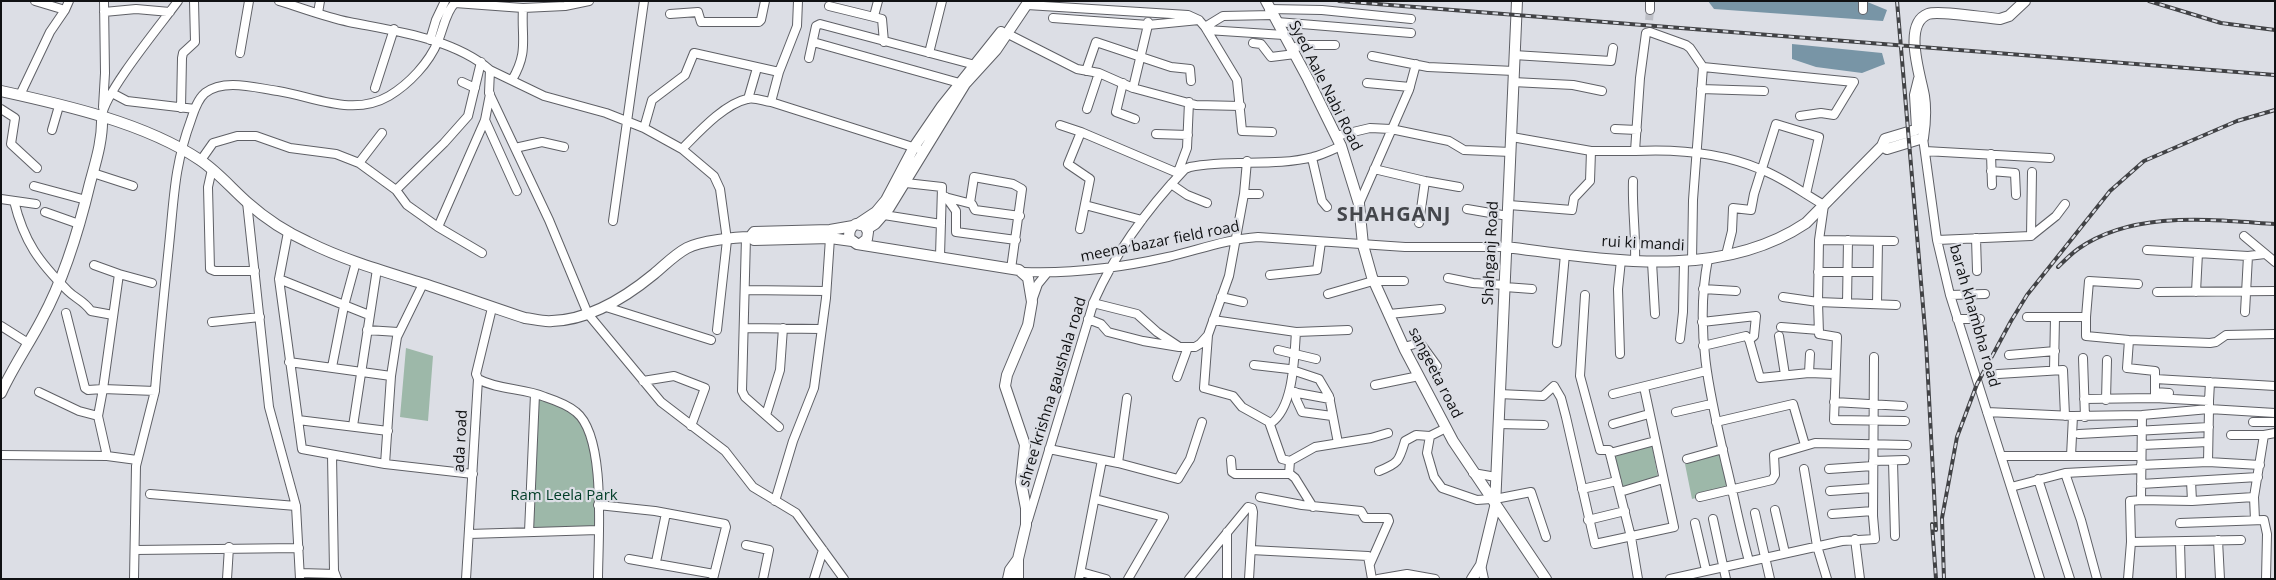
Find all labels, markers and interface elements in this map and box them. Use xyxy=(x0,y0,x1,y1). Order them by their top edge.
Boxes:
street label: Syed Aale Nabi Road xyxy=(1284,18,1366,154)
street label: Shahganj Road xyxy=(1479,201,1503,305)
district label: SHAHGANJ xyxy=(1336,203,1452,227)
street label: meena bazar field road xyxy=(1079,218,1241,266)
street label: rui ki mandi xyxy=(1601,233,1685,255)
street label: barah khambha road xyxy=(1945,243,2003,389)
street label: shree krishna gaushala road xyxy=(1015,295,1091,489)
street label: sangeeta road xyxy=(1404,324,1466,422)
street label: ada road xyxy=(450,409,472,473)
park label: Ram Leela Park xyxy=(510,487,618,505)

